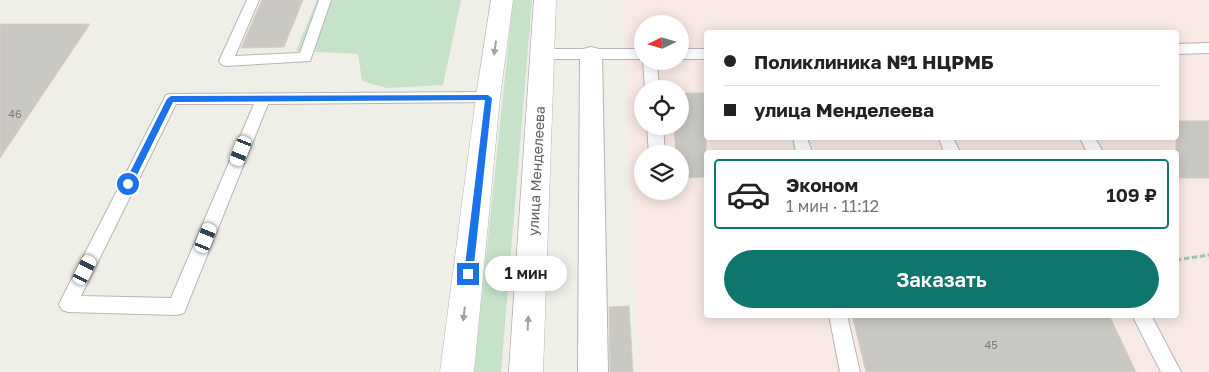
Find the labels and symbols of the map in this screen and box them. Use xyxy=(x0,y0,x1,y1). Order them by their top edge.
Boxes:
north arrow xyxy=(634,15,689,70)
one-way arrow xyxy=(491,41,499,57)
street label: улица Менделеева xyxy=(524,106,548,236)
house number: 46 xyxy=(8,107,22,120)
car xyxy=(228,134,253,168)
route start xyxy=(117,173,139,195)
car xyxy=(193,221,218,255)
car xyxy=(71,253,98,287)
callout: 1 мин xyxy=(486,256,568,292)
route end xyxy=(457,263,479,285)
one-way arrow xyxy=(460,306,468,322)
one-way arrow xyxy=(525,315,533,331)
house number: 45 xyxy=(984,338,998,351)

